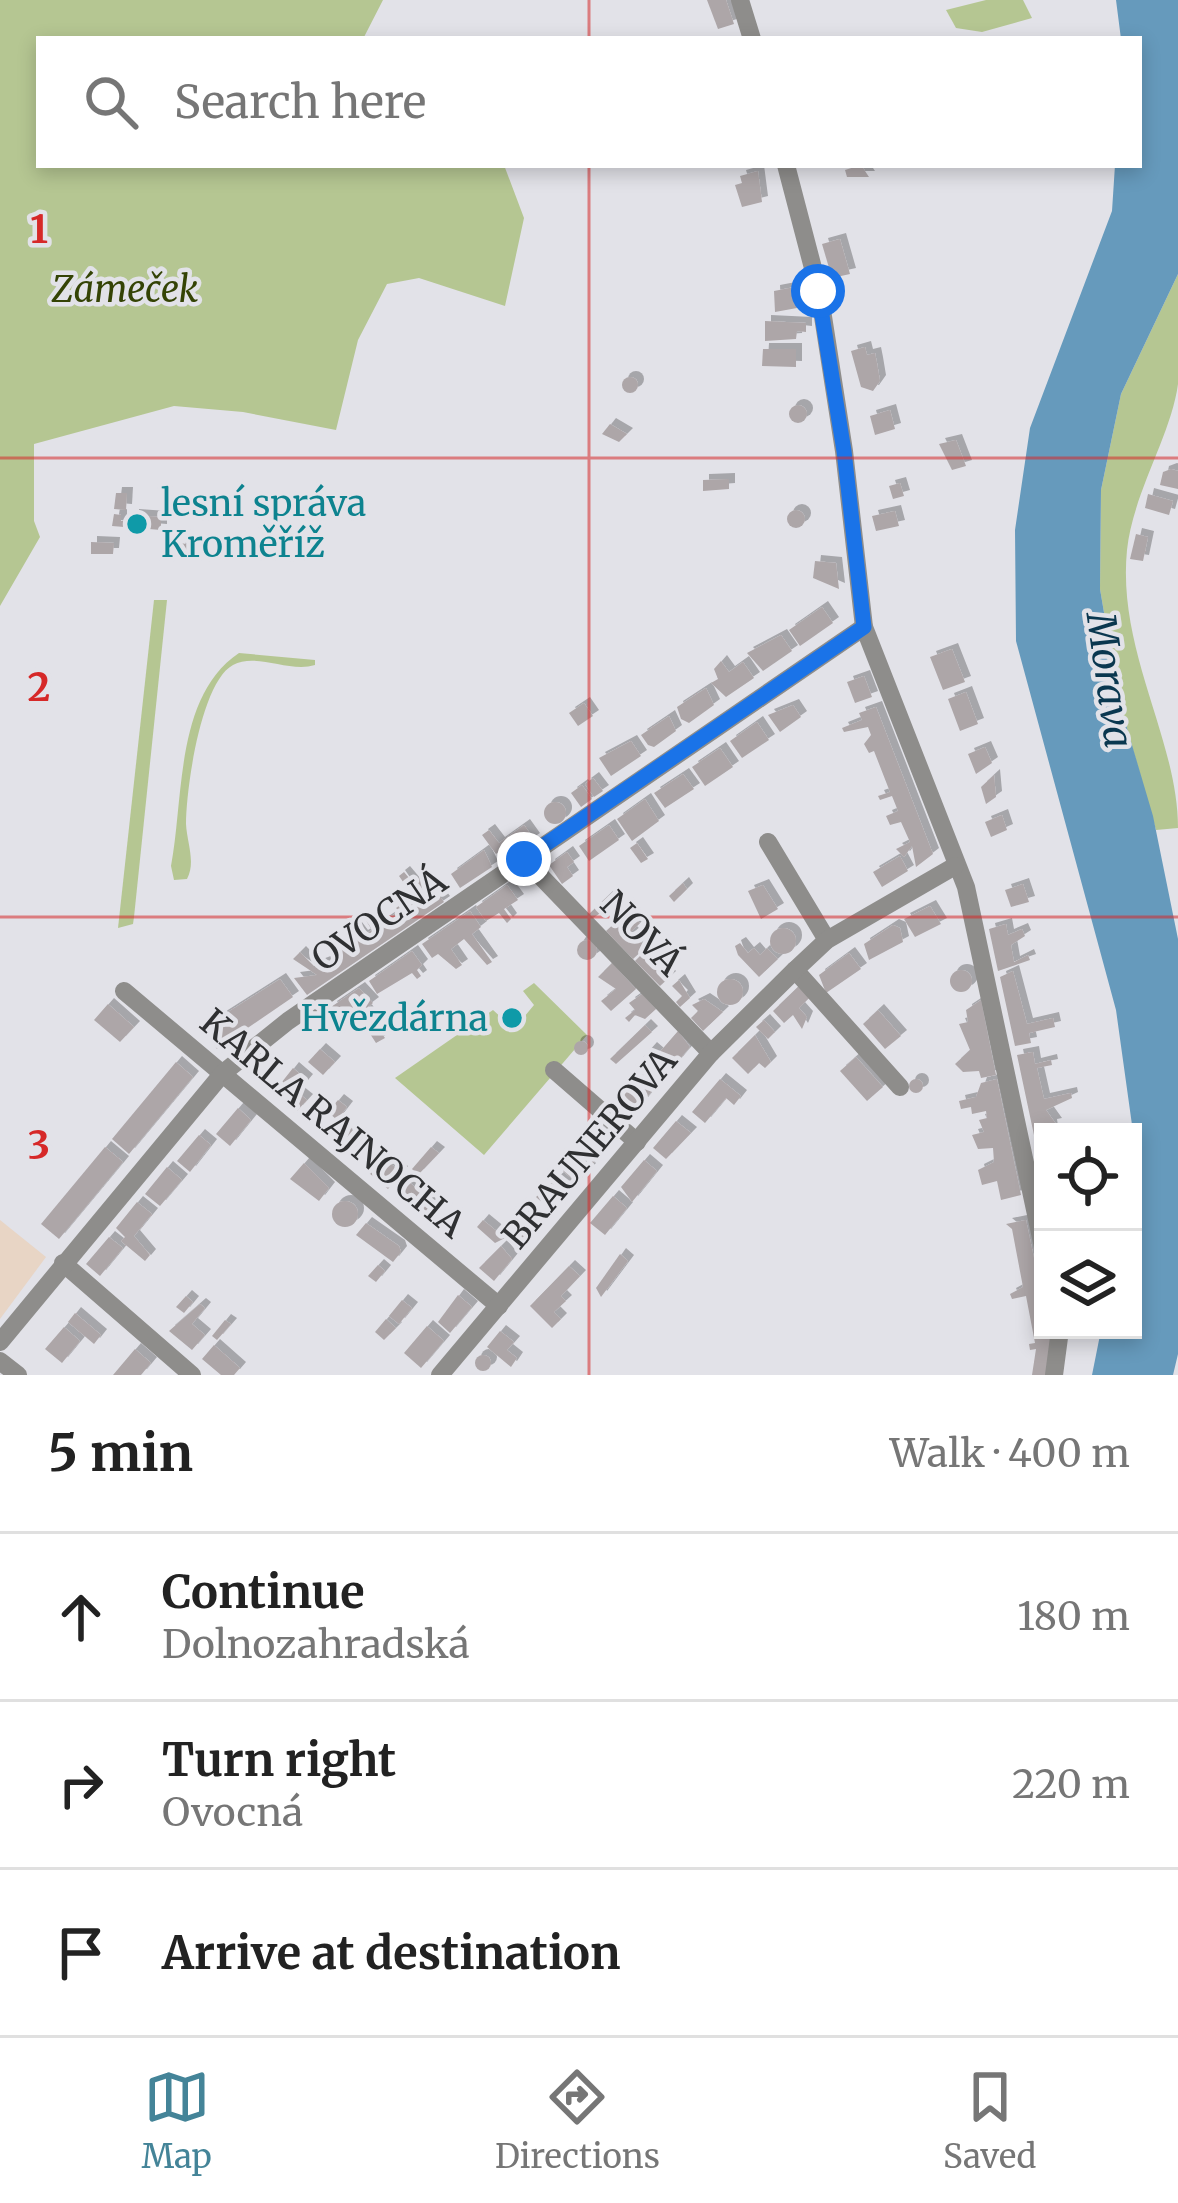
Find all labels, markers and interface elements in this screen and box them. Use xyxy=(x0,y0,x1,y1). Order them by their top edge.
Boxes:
search box xyxy=(36,36,1142,168)
icon: search xyxy=(78,69,144,135)
text: Search here xyxy=(174,74,426,130)
text: 1 xyxy=(30,205,48,254)
route start xyxy=(791,264,845,318)
park label: Zámeček xyxy=(51,267,198,312)
place label: lesní správa Kroměříž xyxy=(161,481,366,567)
marker: lesní správa Kroměříž xyxy=(124,511,150,537)
water label: Morava xyxy=(1075,607,1143,751)
text: 2 xyxy=(28,663,50,712)
route end xyxy=(497,832,551,886)
street label: OVOCNÁ xyxy=(303,857,456,981)
street label: NOVÁ xyxy=(591,881,693,985)
place label: Hvězdárna xyxy=(301,996,488,1041)
street label: KARLA RAJNOCHA xyxy=(191,1000,475,1248)
marker: Hvězdárna xyxy=(499,1005,525,1031)
street label: BRAUNEROVA xyxy=(493,1039,687,1258)
text: 3 xyxy=(28,1121,50,1170)
map controls xyxy=(1034,1123,1142,1339)
button: locate xyxy=(1034,1123,1142,1231)
button: layers xyxy=(1034,1231,1142,1339)
text: 5 min xyxy=(48,1421,193,1485)
text: Walk · 400 m xyxy=(890,1429,1130,1478)
text: Continue xyxy=(162,1564,364,1620)
icon: ahead xyxy=(48,1584,114,1650)
text: 180 m xyxy=(1017,1592,1130,1641)
text: Dolnozahradská xyxy=(162,1620,470,1669)
text: Turn right xyxy=(162,1732,396,1788)
icon: right xyxy=(48,1752,114,1818)
text: 220 m xyxy=(1012,1760,1130,1809)
text: Ovocná xyxy=(162,1788,303,1837)
icon: arrive xyxy=(48,1920,114,1986)
text: Arrive at destination xyxy=(162,1925,620,1981)
tab: Map xyxy=(142,2064,212,2177)
tab: Directions xyxy=(495,2064,660,2177)
tab: Saved xyxy=(943,2064,1036,2177)

